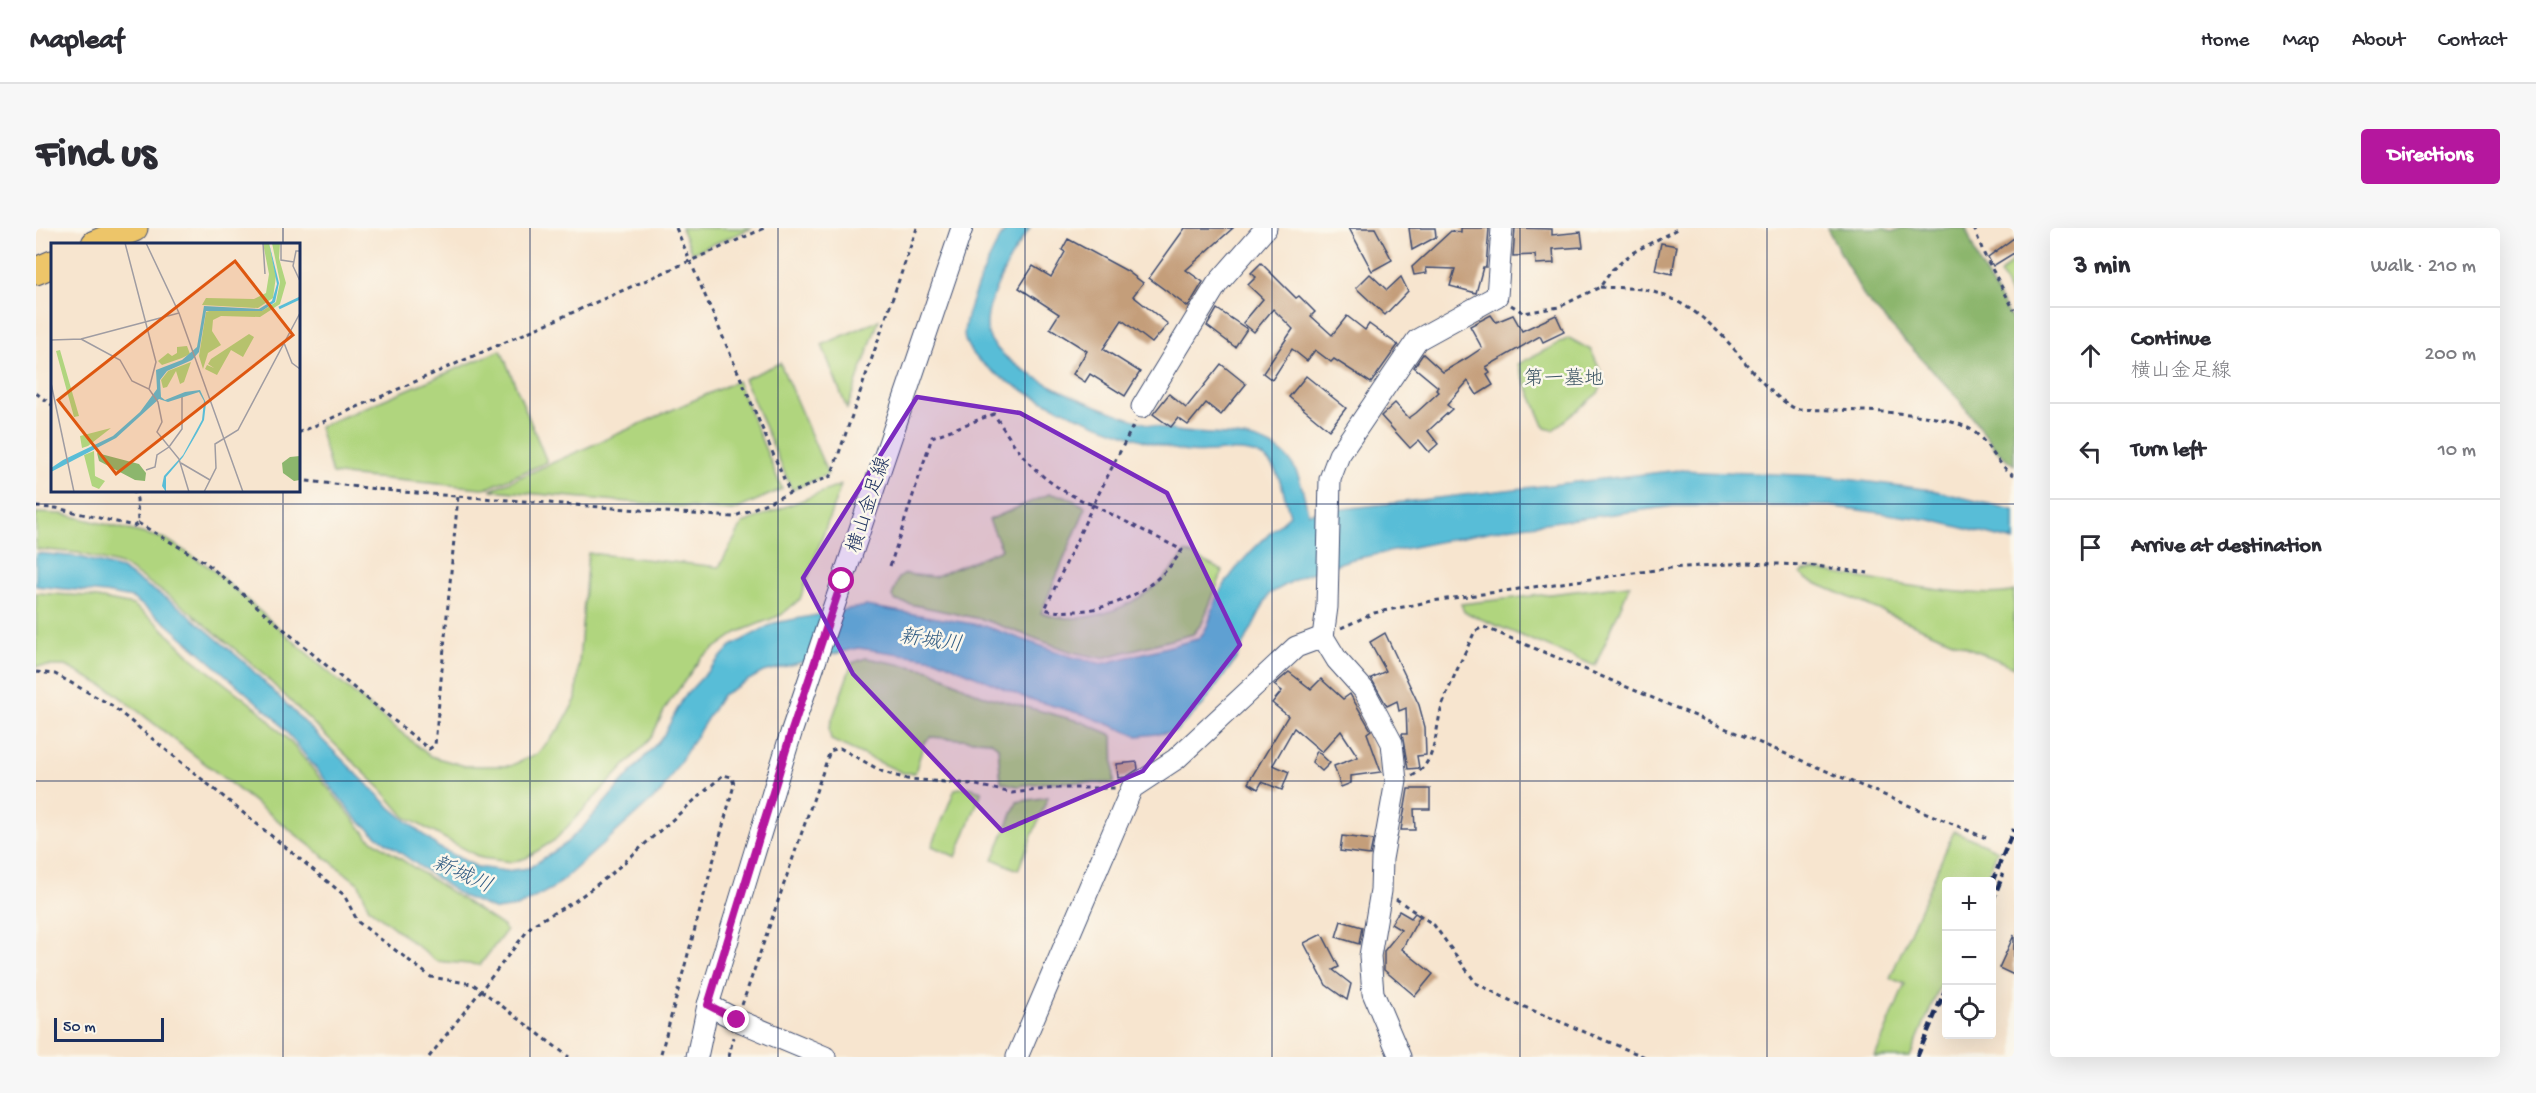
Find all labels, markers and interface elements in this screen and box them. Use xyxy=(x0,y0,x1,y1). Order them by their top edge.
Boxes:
text: Mapleaf xyxy=(30,25,124,58)
text: Home xyxy=(2201,29,2249,54)
text: Map xyxy=(2282,29,2319,54)
text: About xyxy=(2352,29,2405,54)
text: Contact xyxy=(2438,29,2506,54)
button: Directions xyxy=(2361,129,2500,184)
text: Find us xyxy=(36,132,156,181)
inset map xyxy=(51,243,300,492)
text: 3 min xyxy=(2074,252,2130,283)
text: Walk · 210 m xyxy=(2371,256,2476,279)
text: Continue xyxy=(2131,327,2211,353)
icon: ahead xyxy=(2074,339,2107,372)
text: 200 m xyxy=(2425,344,2476,367)
text: 横山金足線 xyxy=(2131,361,2231,384)
park label: 第一墓地 xyxy=(1524,367,1604,392)
icon: left xyxy=(2074,435,2107,468)
text: Turn left xyxy=(2131,438,2205,464)
text: 10 m xyxy=(2438,440,2476,463)
street label: 横山金足線 xyxy=(843,454,897,556)
icon: arrive xyxy=(2074,531,2107,564)
text: Arrive at destination xyxy=(2131,534,2321,560)
route start xyxy=(828,567,854,593)
water label: 新城川 xyxy=(898,625,964,659)
water label: 新城川 xyxy=(428,851,496,900)
map controls xyxy=(1942,877,1996,1039)
button: + xyxy=(1942,877,1996,931)
button: − xyxy=(1942,931,1996,985)
button: locate xyxy=(1942,985,1996,1039)
route end xyxy=(723,1006,749,1032)
scale bar xyxy=(54,1015,164,1042)
text: 50 m xyxy=(63,1019,96,1038)

